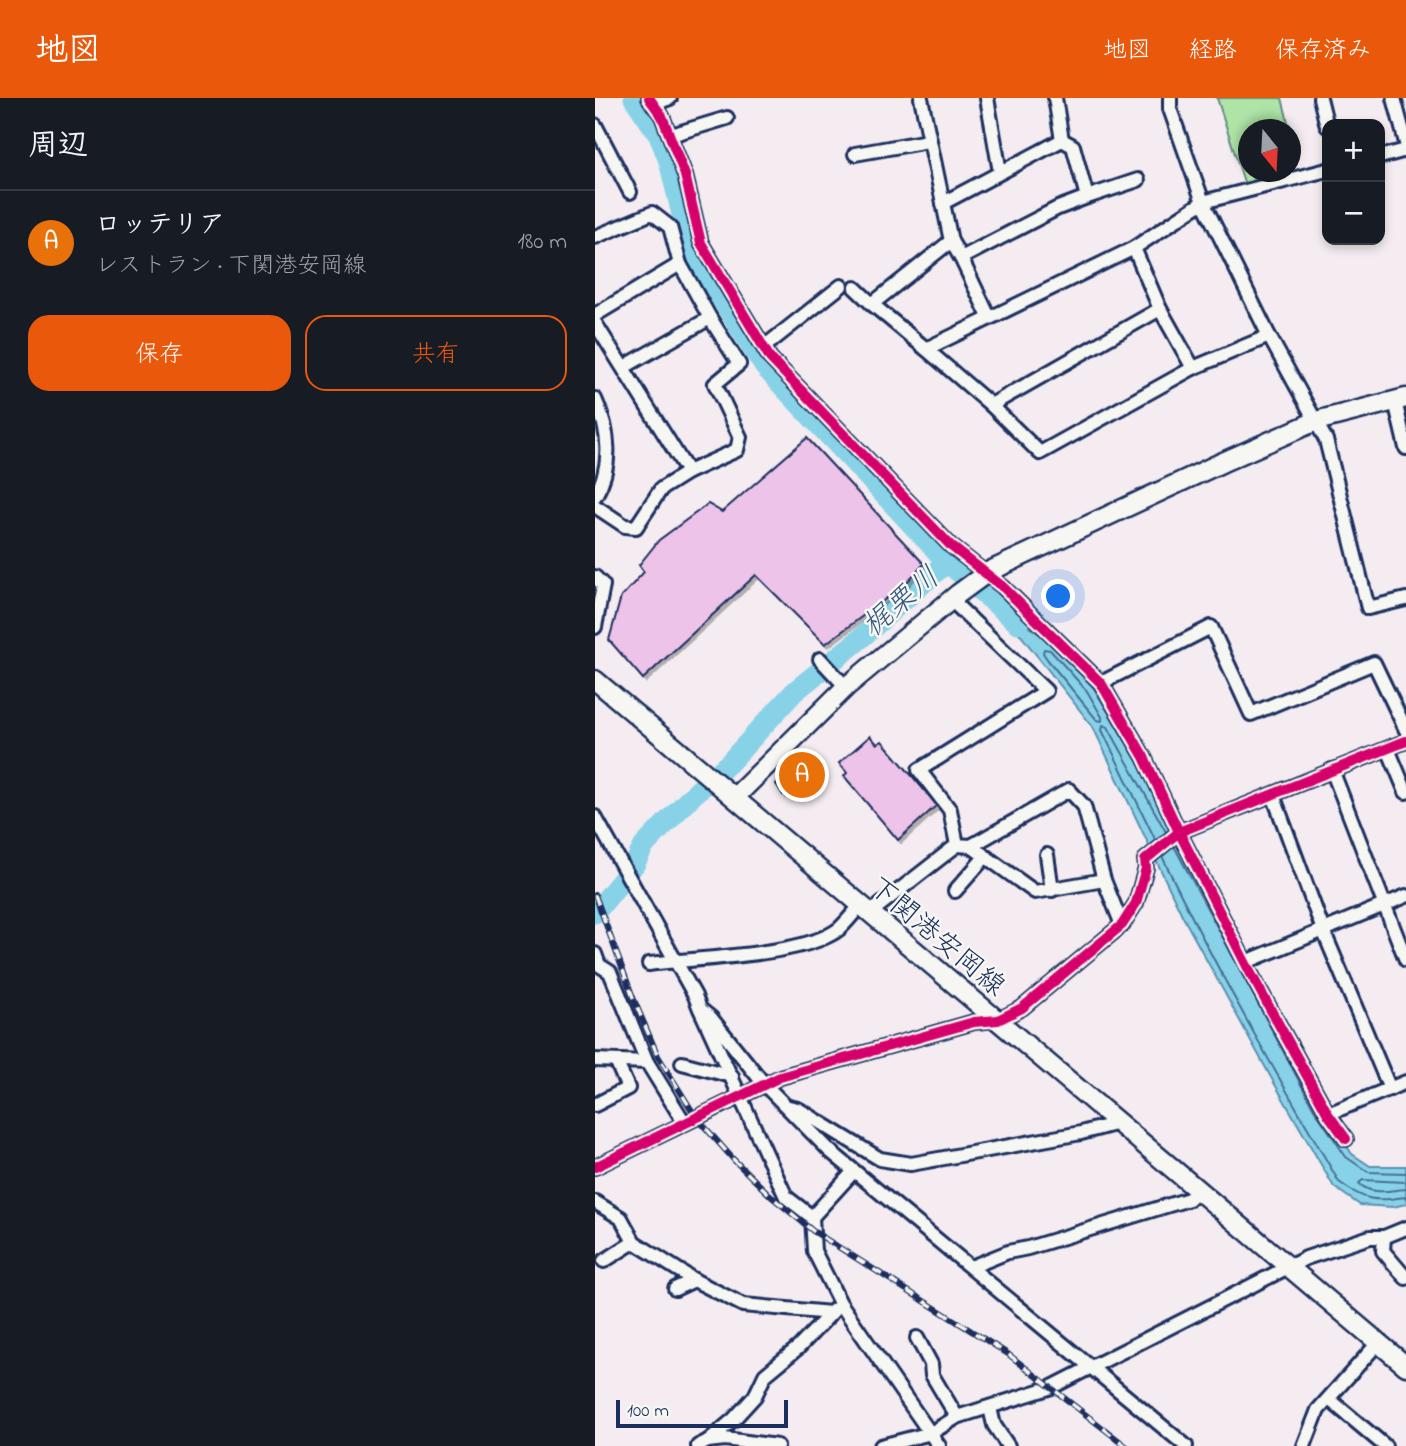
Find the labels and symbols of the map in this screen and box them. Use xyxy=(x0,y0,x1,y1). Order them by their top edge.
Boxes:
north arrow xyxy=(1238,119,1301,182)
water label: 梶栗川 xyxy=(853,558,951,649)
your location xyxy=(1041,579,1075,613)
pin: A xyxy=(779,749,825,801)
street label: 下関港安岡線 xyxy=(858,868,1013,1007)
scale bar xyxy=(616,1397,787,1429)

